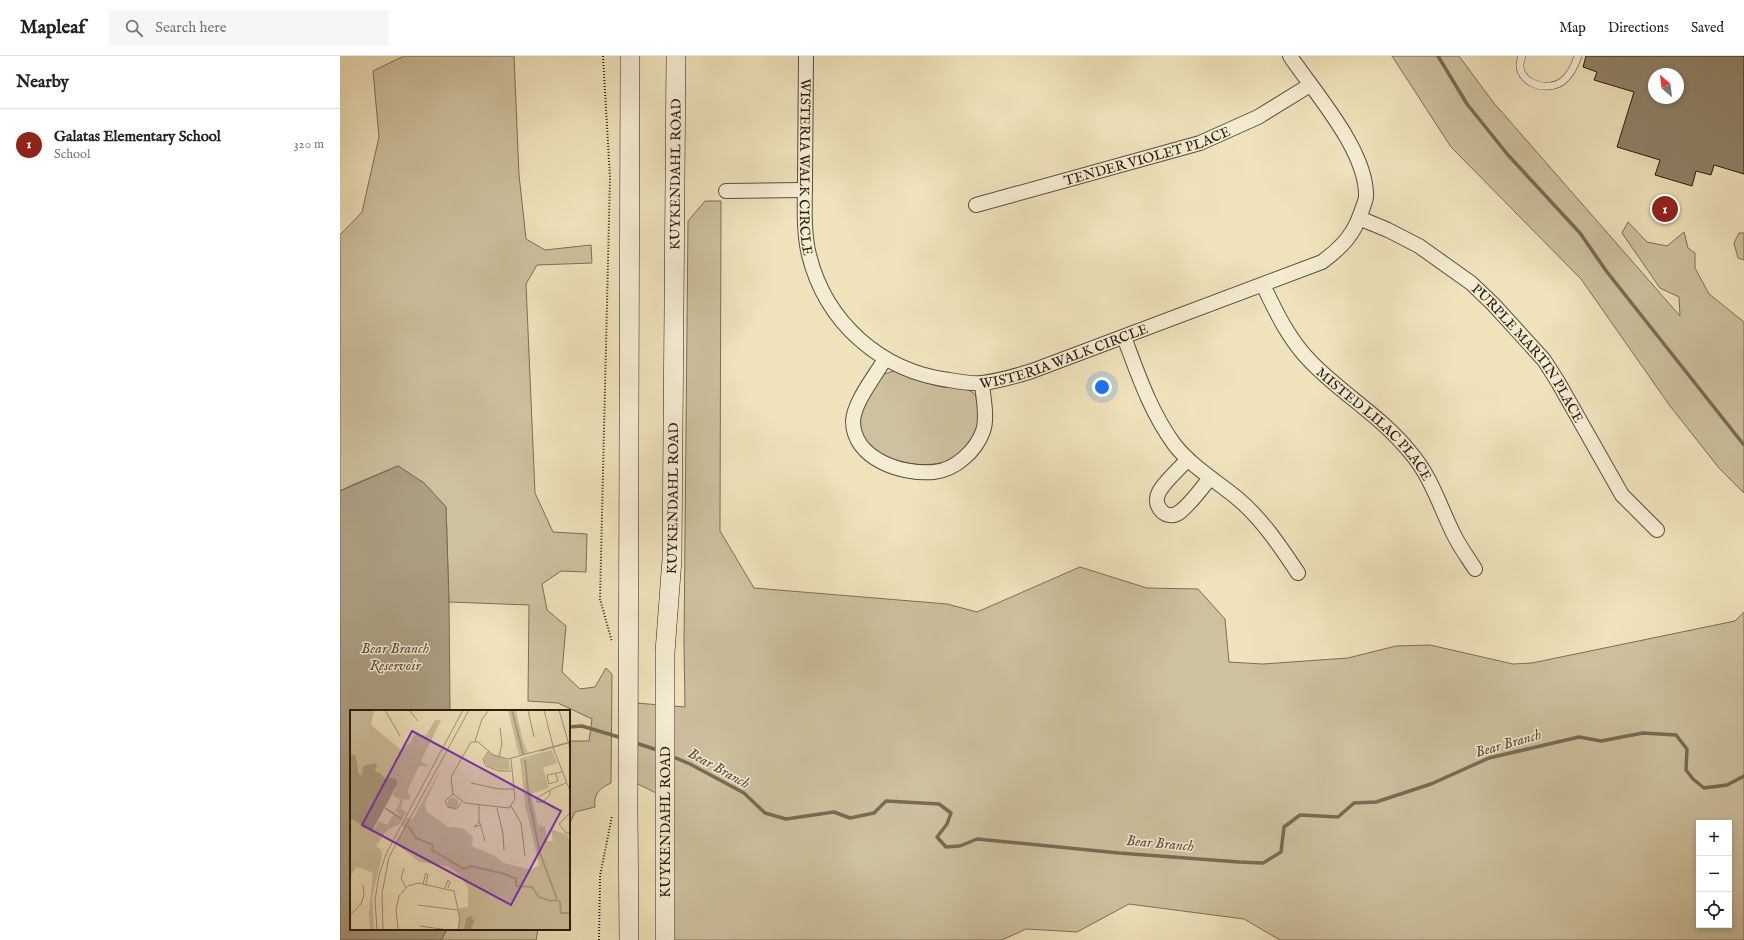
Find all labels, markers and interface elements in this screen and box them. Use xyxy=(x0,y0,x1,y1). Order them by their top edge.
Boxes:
search box xyxy=(109,10,389,46)
text: Mapleaf xyxy=(20,16,85,40)
icon: search xyxy=(123,17,145,39)
text: Search here xyxy=(155,18,227,37)
text: Map xyxy=(1559,19,1586,37)
text: Directions xyxy=(1608,19,1669,37)
text: Saved xyxy=(1691,19,1724,37)
north arrow xyxy=(1648,68,1684,104)
text: Nearby xyxy=(16,72,69,93)
street label: WISTERIA WALK CIRCLE xyxy=(795,78,817,258)
street label: KUYKENDAHL ROAD xyxy=(666,98,686,250)
street label: TENDER VIOLET PLACE xyxy=(1062,122,1234,190)
text: Galatas Elementary School xyxy=(54,127,221,146)
text: 1 xyxy=(27,136,31,153)
text: 320 m xyxy=(294,136,324,153)
text: School xyxy=(54,146,91,163)
pin: 1 xyxy=(1652,194,1678,224)
street label: PURPLE MARTIN PLACE xyxy=(1467,280,1587,426)
street label: WISTERIA WALK CIRCLE xyxy=(978,320,1151,393)
street label: MISTED LILAC PLACE xyxy=(1312,364,1435,484)
your location xyxy=(1092,377,1112,397)
street label: KUYKENDAHL ROAD xyxy=(663,422,683,575)
water label: Bear Branch Reservoir xyxy=(361,639,430,675)
inset map xyxy=(350,710,570,930)
water label: Bear Branch xyxy=(1473,725,1544,762)
water label: Bear Branch xyxy=(684,744,754,794)
street label: KUYKENDAHL ROAD xyxy=(657,746,675,898)
map controls xyxy=(1696,820,1732,928)
button: + xyxy=(1696,820,1732,856)
water label: Bear Branch xyxy=(1125,831,1195,856)
button: − xyxy=(1696,856,1732,892)
button: locate xyxy=(1696,892,1732,928)

